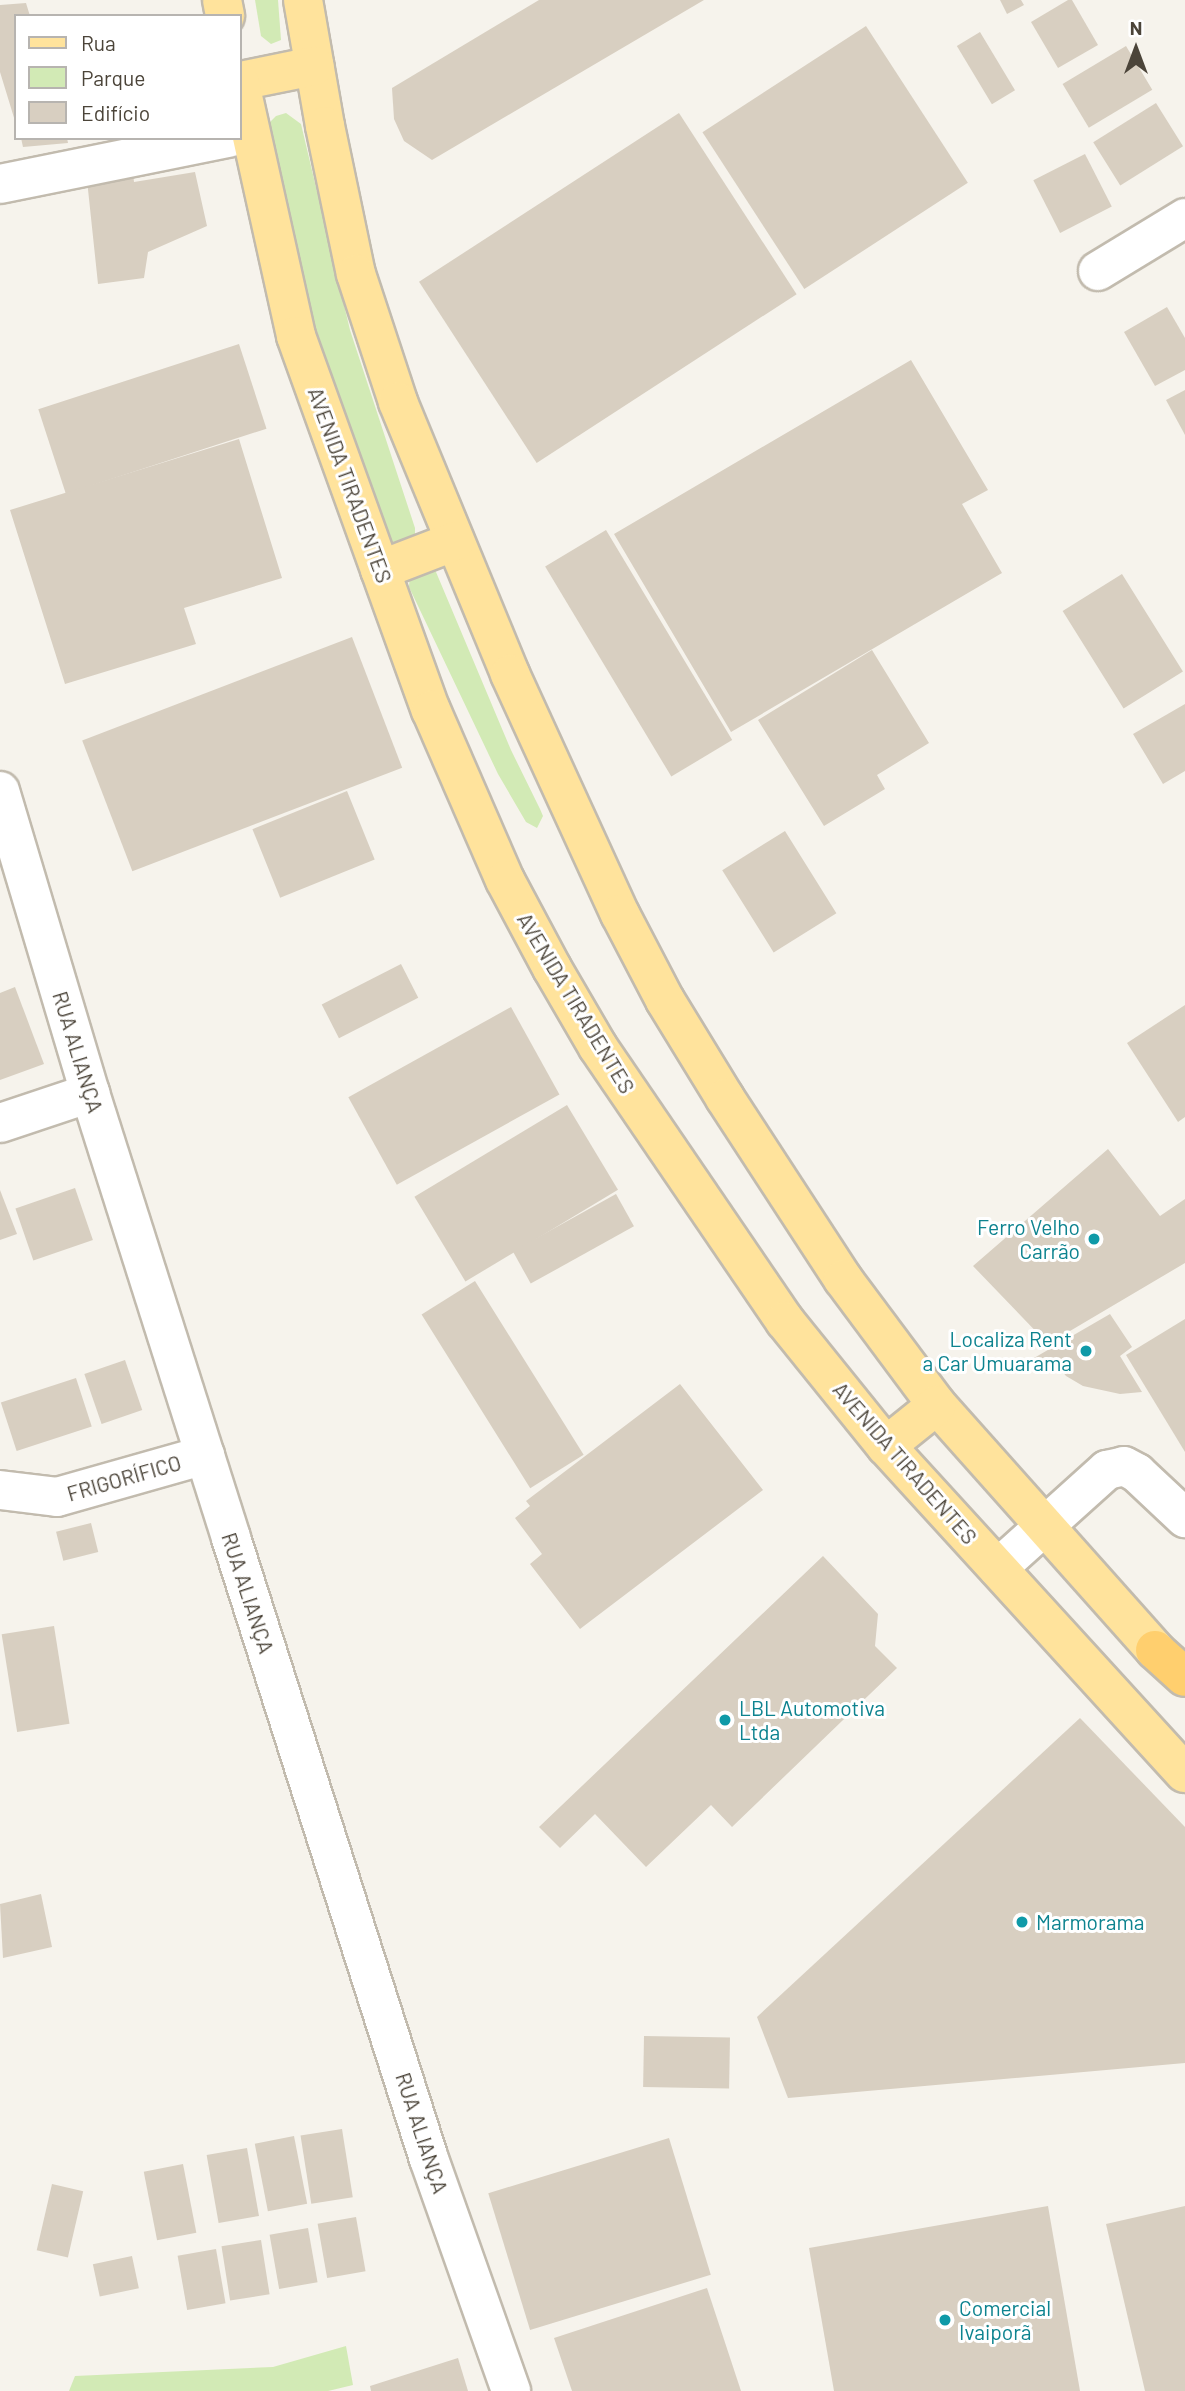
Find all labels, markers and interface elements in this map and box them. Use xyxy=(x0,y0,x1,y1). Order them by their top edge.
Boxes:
legend xyxy=(14,14,242,140)
north arrow xyxy=(1101,14,1171,84)
text: N xyxy=(1130,16,1142,39)
text: Rua xyxy=(81,30,116,55)
text: Parque xyxy=(81,65,146,90)
text: Edifício xyxy=(81,100,150,125)
street label: AVENIDA TIRADENTES xyxy=(303,384,397,586)
street label: AVENIDA TIRADENTES xyxy=(512,908,640,1098)
street label: RUA ALIANÇA xyxy=(48,988,108,1116)
place label: Ferro Velho Carrão xyxy=(977,1214,1080,1264)
marker: Ferro Velho Carrão xyxy=(1086,1231,1102,1247)
place label: Localiza Rent a Car Umuarama xyxy=(923,1326,1072,1376)
marker: Localiza Rent a Car Umuarama xyxy=(1078,1343,1094,1359)
street label: AVENIDA TIRADENTES xyxy=(828,1377,982,1549)
street label: FRIGORÍFICO xyxy=(64,1450,184,1506)
street label: RUA ALIANÇA xyxy=(217,1529,279,1657)
place label: LBL Automotiva Ltda xyxy=(739,1695,885,1745)
marker: LBL Automotiva Ltda xyxy=(717,1712,733,1728)
place label: Marmorama xyxy=(1036,1909,1144,1935)
marker: Marmorama xyxy=(1014,1914,1030,1930)
street label: RUA ALIANÇA xyxy=(391,2069,453,2197)
place label: Comercial Ivaiporã xyxy=(959,2295,1051,2345)
marker: Comercial Ivaiporã xyxy=(937,2312,953,2328)

